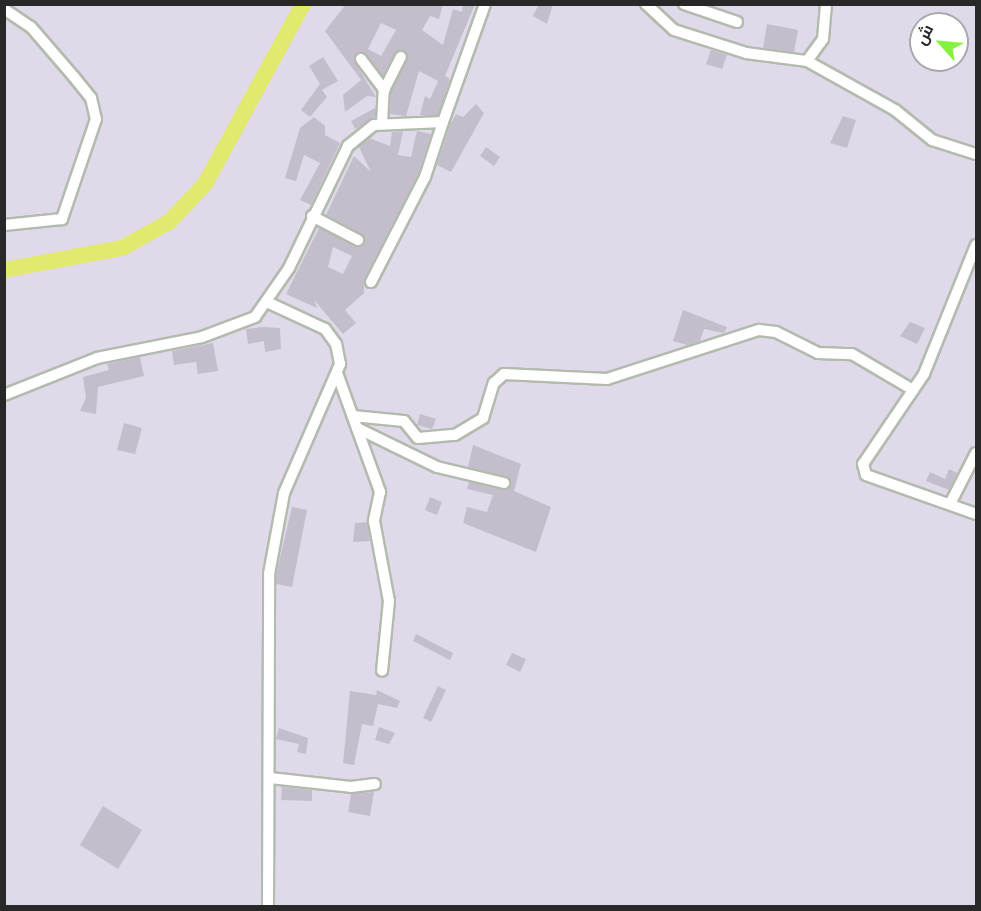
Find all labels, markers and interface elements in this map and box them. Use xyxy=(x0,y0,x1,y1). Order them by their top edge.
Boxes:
north arrow xyxy=(909,12,969,72)
text: ش xyxy=(911,21,937,48)

